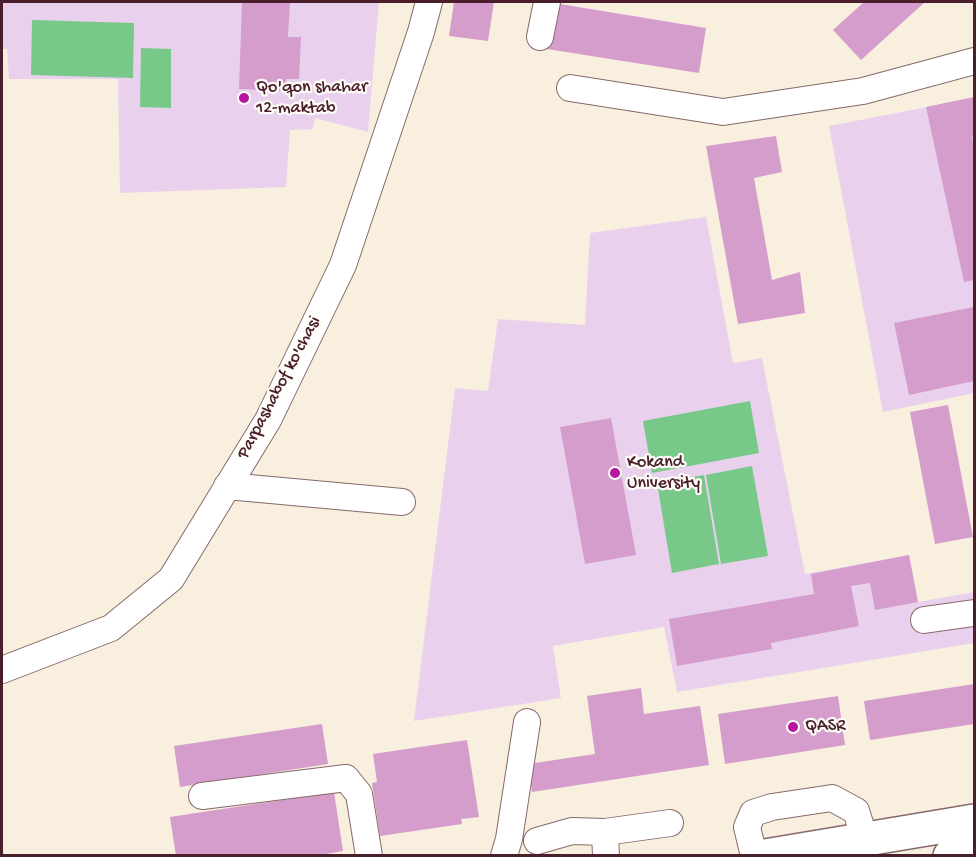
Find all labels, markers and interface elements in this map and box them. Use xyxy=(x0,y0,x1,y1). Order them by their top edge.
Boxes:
place label: Qo'qon shahar 12-maktab xyxy=(256,77,367,119)
marker: Qo'qon shahar 12-maktab xyxy=(237,91,251,105)
street label: Parpashabof ko'chasi xyxy=(233,313,327,463)
place label: Kokand University xyxy=(627,452,700,494)
marker: Kokand University xyxy=(608,466,622,480)
place label: QASR xyxy=(805,716,845,738)
marker: QASR xyxy=(786,720,800,734)

